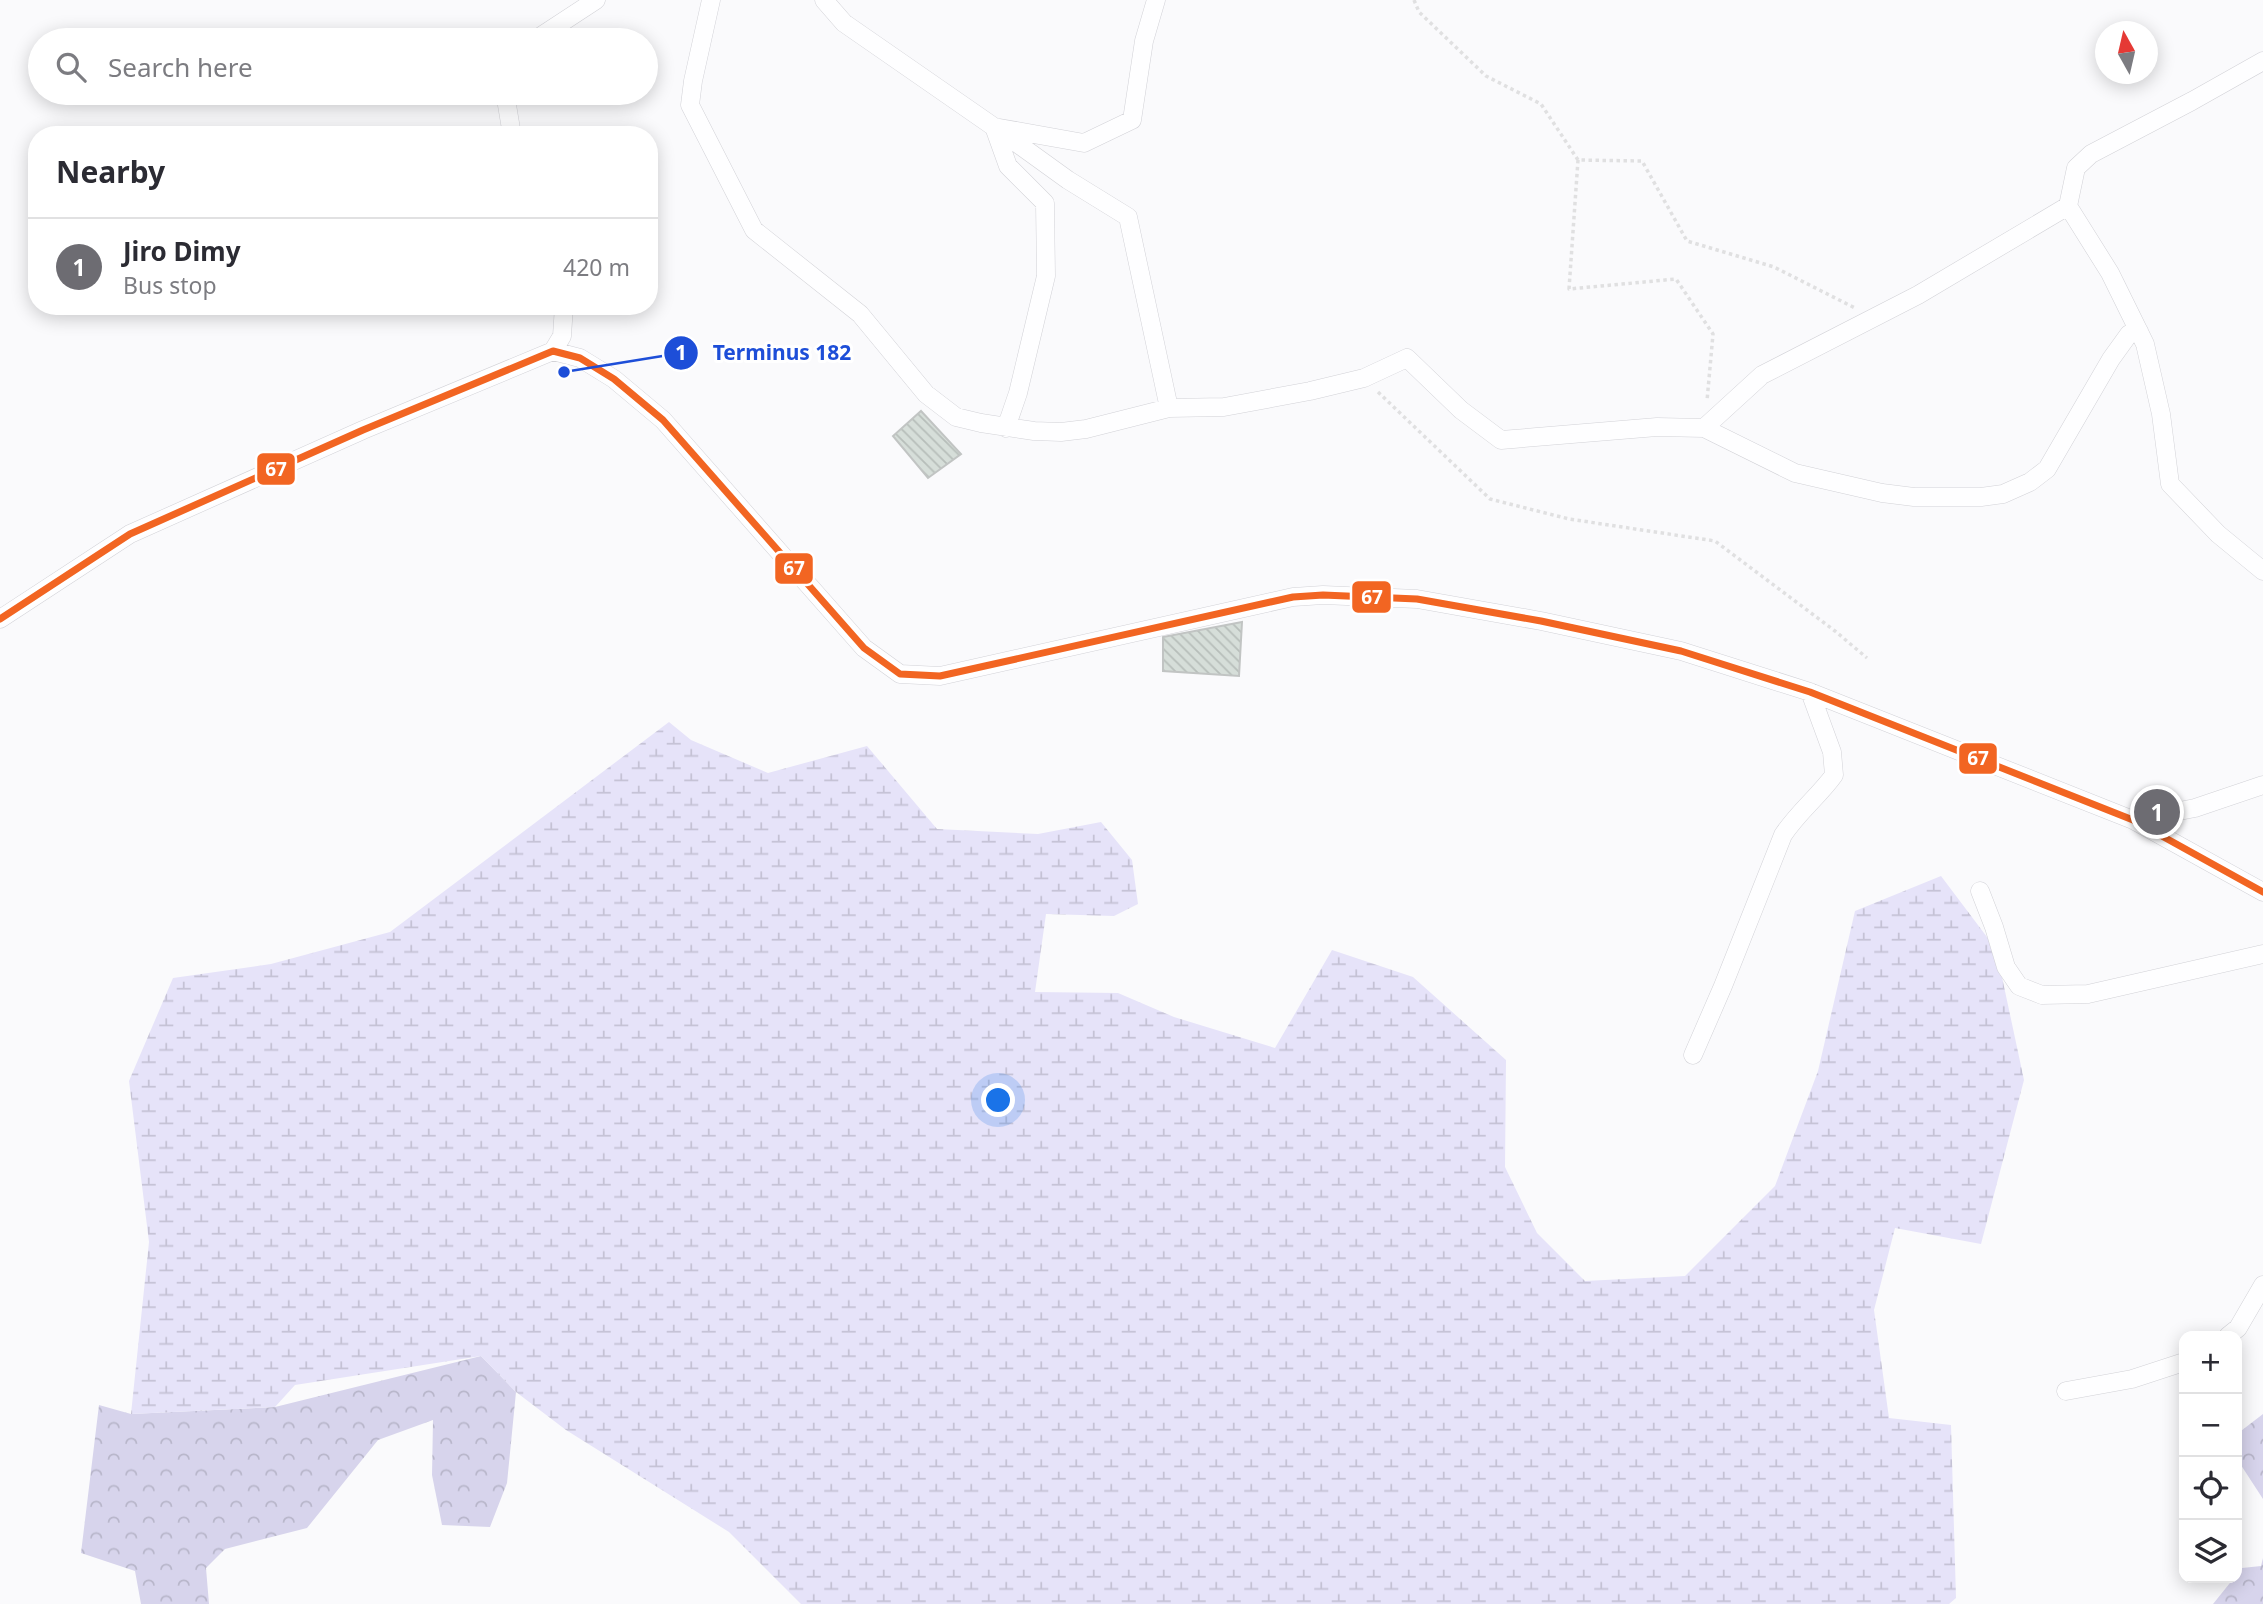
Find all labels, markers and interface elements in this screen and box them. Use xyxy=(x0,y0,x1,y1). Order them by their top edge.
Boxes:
north arrow xyxy=(2095,21,2158,84)
search box xyxy=(28,28,658,105)
icon: search xyxy=(52,48,90,86)
text: Search here xyxy=(108,49,253,85)
text: Nearby xyxy=(56,151,165,192)
text: Jiro Dimy xyxy=(123,233,241,269)
text: 1 xyxy=(72,251,86,283)
text: 420 m xyxy=(563,251,630,283)
text: Bus stop xyxy=(123,269,217,301)
callout: Terminus 182 xyxy=(663,332,865,374)
text: 1 xyxy=(675,338,687,366)
text: Terminus 182 xyxy=(713,338,851,366)
line badge: 67 xyxy=(256,452,296,486)
text: 67 xyxy=(265,456,287,482)
line badge: 67 xyxy=(774,552,814,585)
text: 67 xyxy=(783,555,805,581)
line badge: 67 xyxy=(1351,580,1392,614)
text: 67 xyxy=(1361,584,1383,610)
line badge: 67 xyxy=(1958,742,1998,775)
text: 67 xyxy=(1967,745,1989,771)
pin: 1 xyxy=(2134,786,2180,838)
your location xyxy=(981,1083,1015,1117)
map controls xyxy=(2179,1331,2242,1583)
button: + xyxy=(2179,1331,2242,1394)
button: − xyxy=(2179,1394,2242,1457)
button: locate xyxy=(2179,1457,2242,1520)
button: layers xyxy=(2179,1520,2242,1583)

